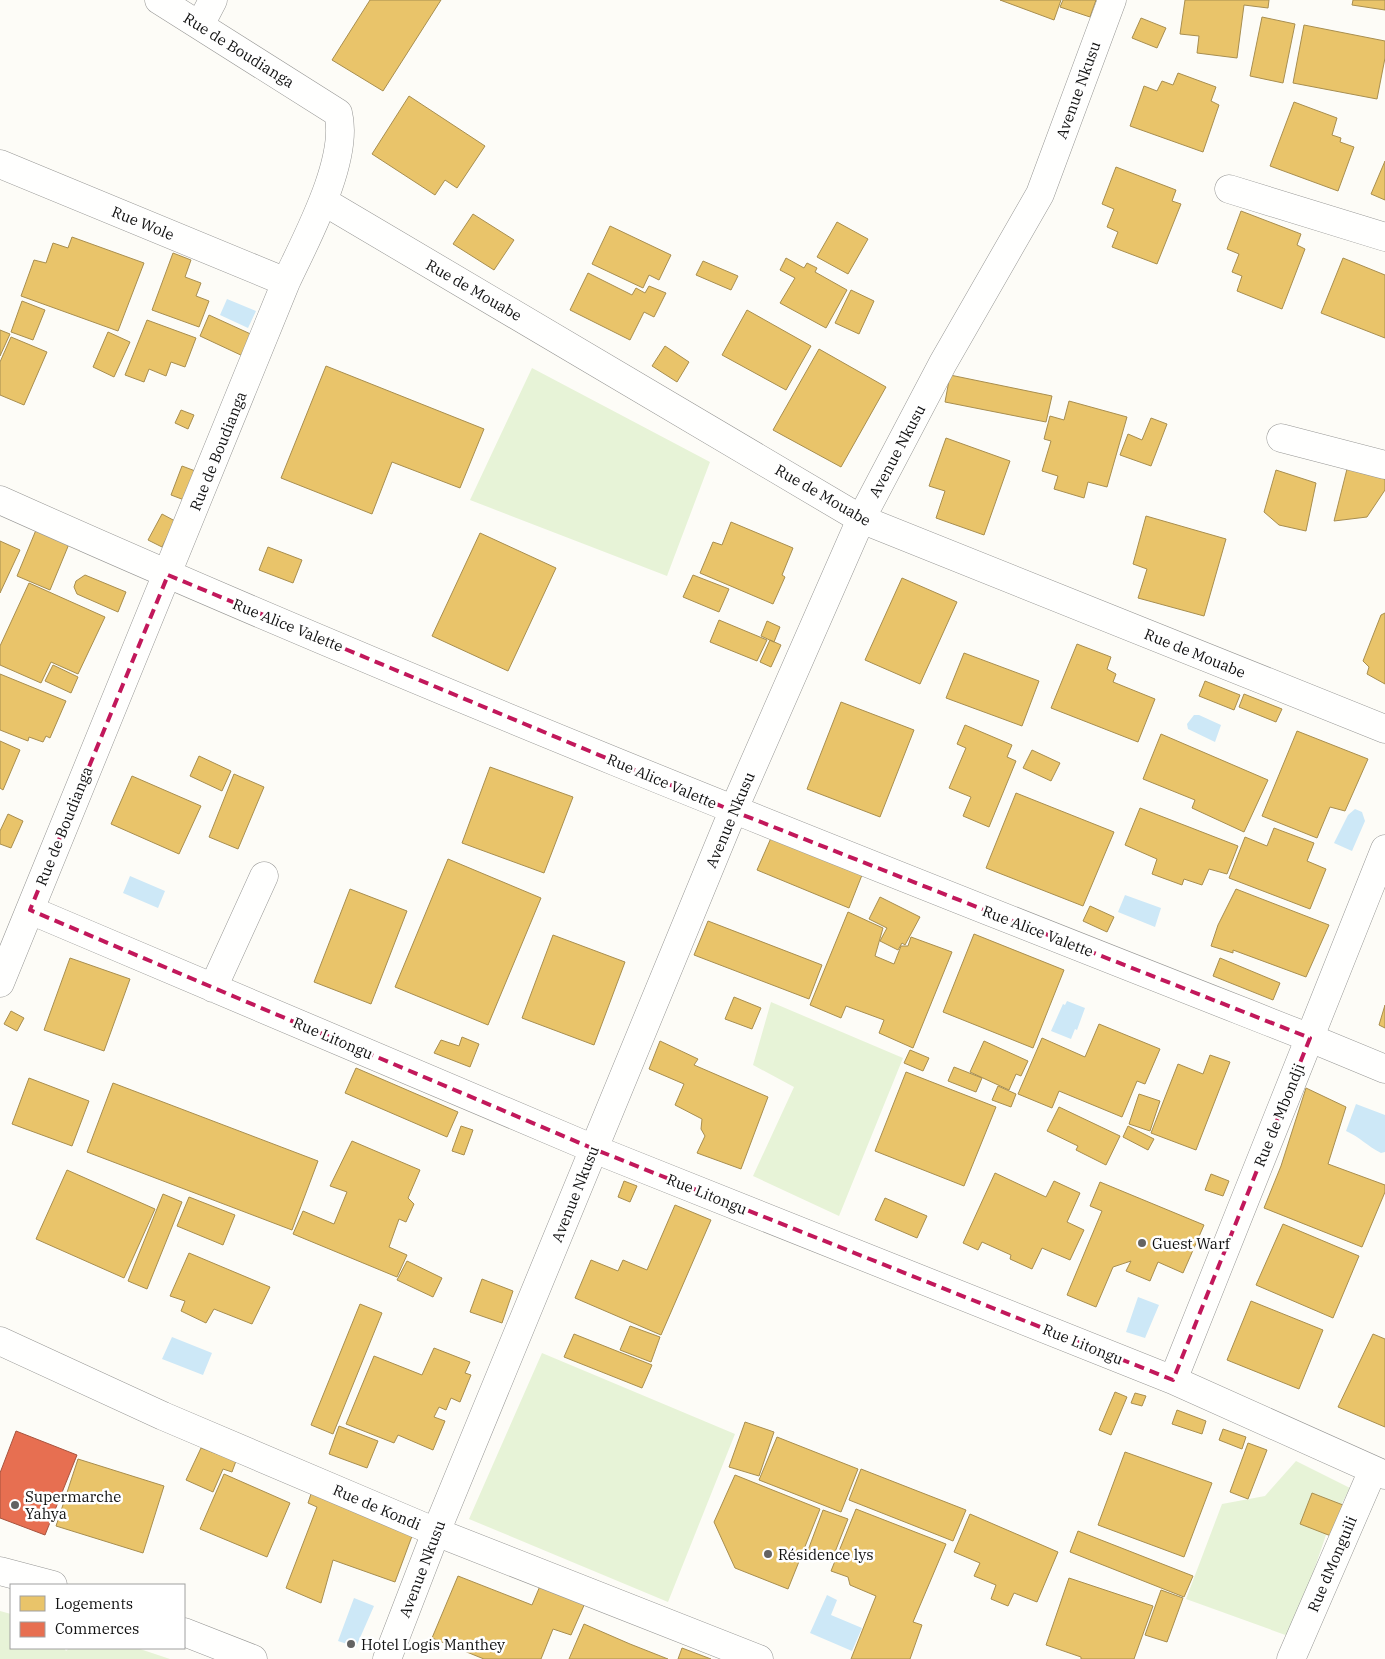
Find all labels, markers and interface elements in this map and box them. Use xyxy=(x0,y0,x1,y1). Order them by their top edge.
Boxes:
street label: Rue de Boudianga xyxy=(180,8,298,92)
street label: Avenue Nkusu xyxy=(1052,39,1104,141)
street label: Rue Wole xyxy=(109,202,177,244)
street label: Rue de Mouabe xyxy=(423,255,525,325)
street label: Rue de Boudianga xyxy=(185,388,251,514)
street label: Avenue Nkusu xyxy=(865,401,929,501)
street label: Rue de Mouabe xyxy=(772,460,874,530)
street label: Rue Alice Valette xyxy=(230,594,346,656)
street label: Rue de Mouabe xyxy=(1142,624,1248,682)
street label: Rue Alice Valette xyxy=(604,749,720,813)
street label: Rue de Boudianga xyxy=(31,763,97,889)
street label: Avenue Nkusu xyxy=(701,769,759,871)
street label: Rue Alice Valette xyxy=(980,901,1096,961)
street label: Rue Litongu xyxy=(290,1013,376,1063)
street label: Rue de Mbondji xyxy=(1250,1060,1309,1170)
street label: Avenue Nkusu xyxy=(547,1143,603,1245)
street label: Rue Litongu xyxy=(664,1169,750,1219)
place label: Guest Warf xyxy=(1152,1234,1231,1253)
marker: Guest Warf xyxy=(1136,1237,1148,1249)
street label: Rue Litongu xyxy=(1040,1319,1126,1369)
street label: Rue de Kondi xyxy=(330,1480,424,1534)
place label: Supermarche Yahya xyxy=(25,1487,121,1523)
marker: Supermarche Yahya xyxy=(9,1499,21,1511)
street label: Rue dMonguili xyxy=(1303,1513,1361,1615)
street label: Avenue Nkusu xyxy=(395,1518,449,1620)
place label: Résidence lys xyxy=(778,1545,874,1564)
marker: Résidence lys xyxy=(762,1548,774,1560)
legend xyxy=(10,1584,185,1649)
text: Logements xyxy=(55,1594,133,1613)
text: Commerces xyxy=(55,1619,139,1638)
place label: Hotel Logis Manthey xyxy=(361,1635,505,1654)
marker: Hotel Logis Manthey xyxy=(345,1638,357,1650)

